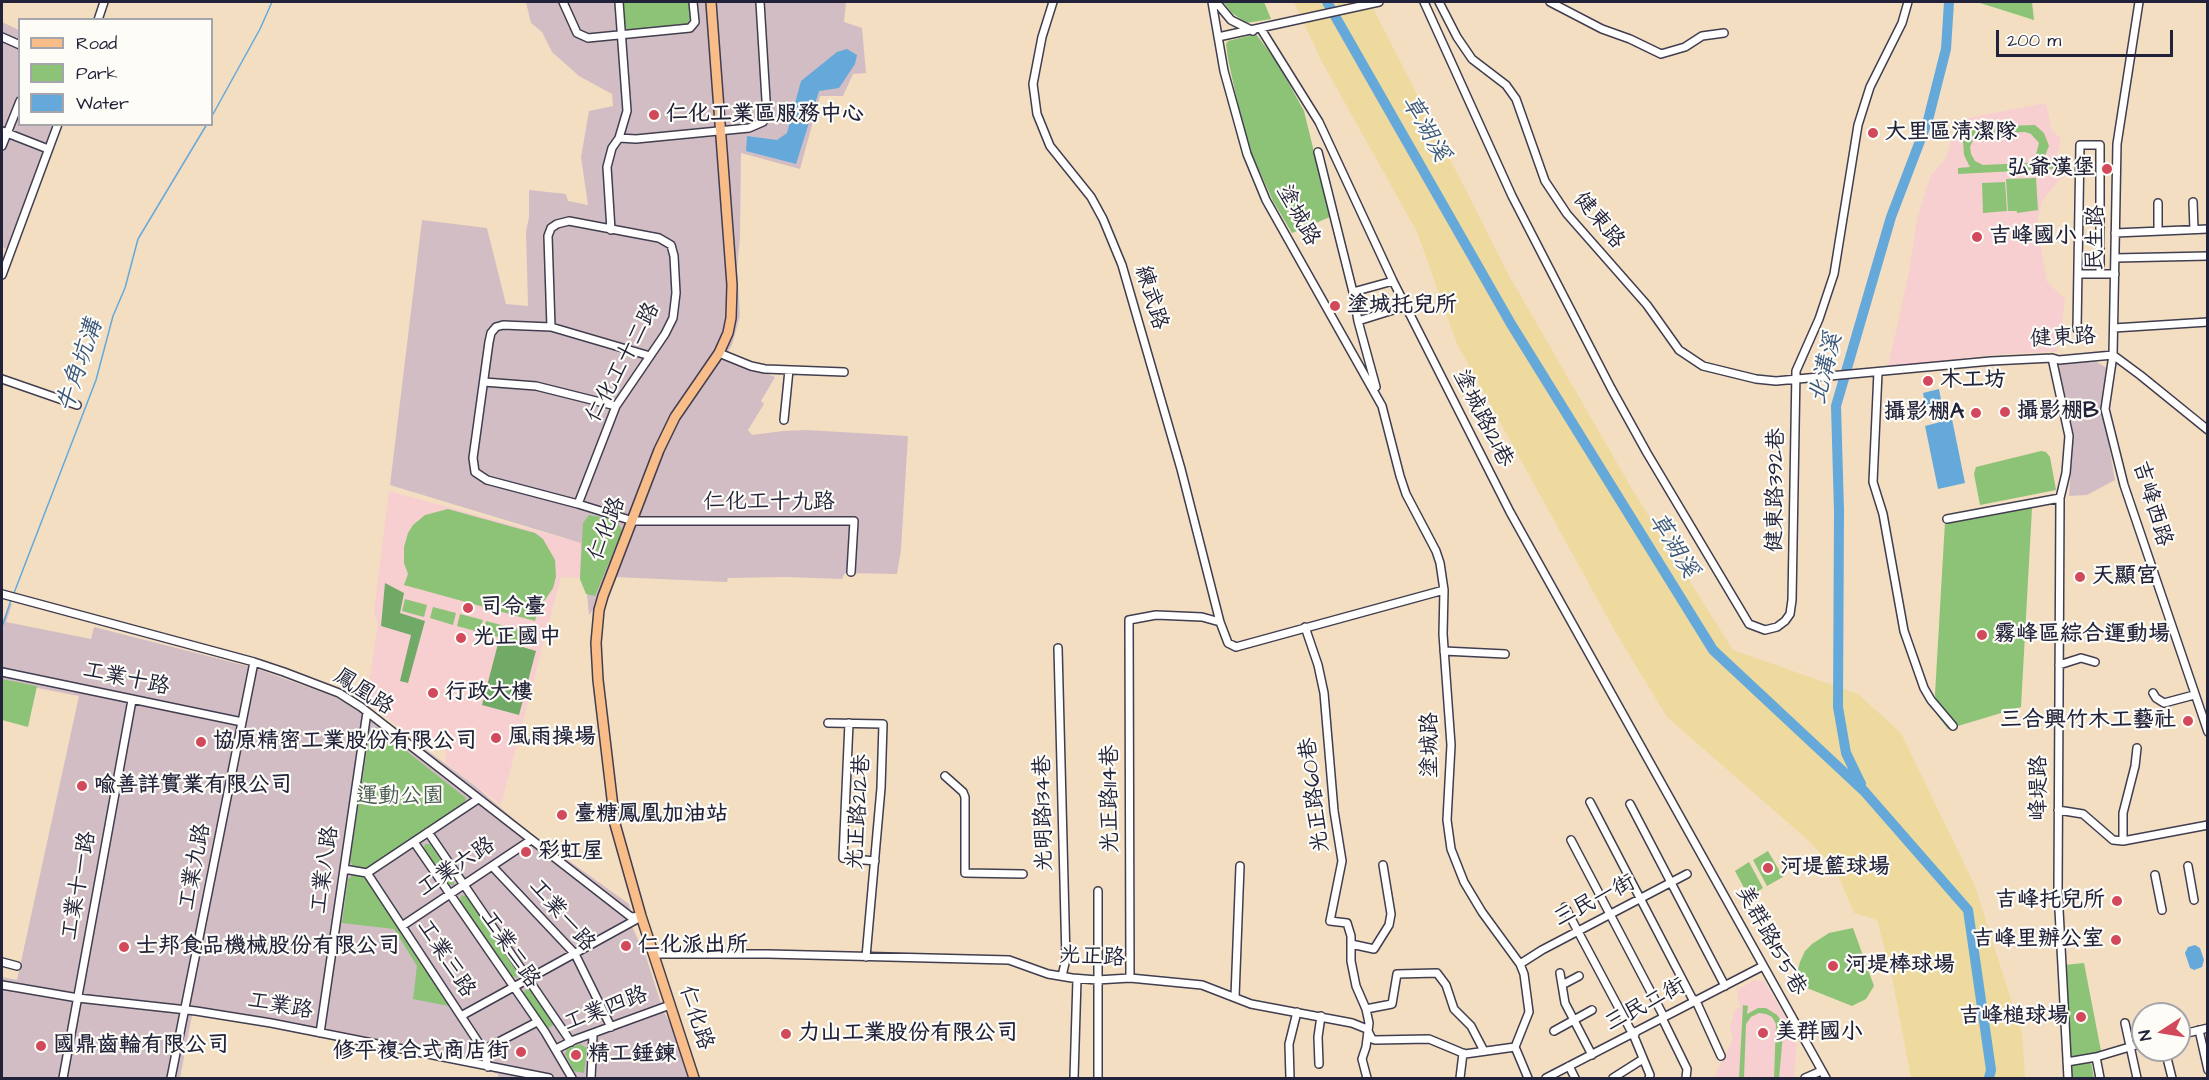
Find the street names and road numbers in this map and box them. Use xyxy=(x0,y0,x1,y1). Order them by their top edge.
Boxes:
street label: 塗城路 xyxy=(1269,181,1325,251)
street label: 健東路 xyxy=(1567,187,1629,255)
street label: 民生路 xyxy=(2083,205,2111,271)
street label: 練武路 xyxy=(1128,263,1172,333)
street label: 仁化工十二路 xyxy=(581,299,667,427)
street label: 健東路 xyxy=(2029,324,2097,354)
street label: 塗城路121巷 xyxy=(1446,366,1518,472)
street label: 健東路392巷 xyxy=(1763,428,1791,552)
street label: 吉峰西路 xyxy=(2126,458,2176,550)
street label: 仁化工十九路 xyxy=(703,490,835,516)
street label: 仁化路 xyxy=(584,493,632,565)
street label: 工業十路 xyxy=(80,658,172,702)
street label: 鳳凰路 xyxy=(328,664,398,722)
street label: 塗城路 xyxy=(1418,712,1444,778)
street label: 光正路60巷 xyxy=(1296,736,1336,854)
street label: 光正路114巷 xyxy=(1098,745,1124,853)
street label: 光正路212巷 xyxy=(843,753,877,871)
street label: 光明路134巷 xyxy=(1031,754,1059,872)
street label: 峰堤路 xyxy=(2027,755,2053,821)
street label: 工業九路 xyxy=(175,821,217,913)
street label: 工業八路 xyxy=(307,825,345,915)
street label: 工業十一路 xyxy=(57,830,103,942)
street label: 工業六路 xyxy=(413,832,501,904)
street label: 三民一街 xyxy=(1550,870,1640,934)
street label: 工業一路 xyxy=(522,874,600,958)
street label: 美群路155巷 xyxy=(1729,881,1811,1001)
street label: 工業二路 xyxy=(473,906,545,994)
street label: 工業三路 xyxy=(410,915,480,1003)
street label: 光正路 xyxy=(1058,943,1126,973)
street label: 三民二街 xyxy=(1601,974,1691,1038)
street label: 工業四路 xyxy=(560,982,652,1038)
street label: 仁化路 xyxy=(672,983,718,1053)
street label: 工業路 xyxy=(245,988,315,1026)

